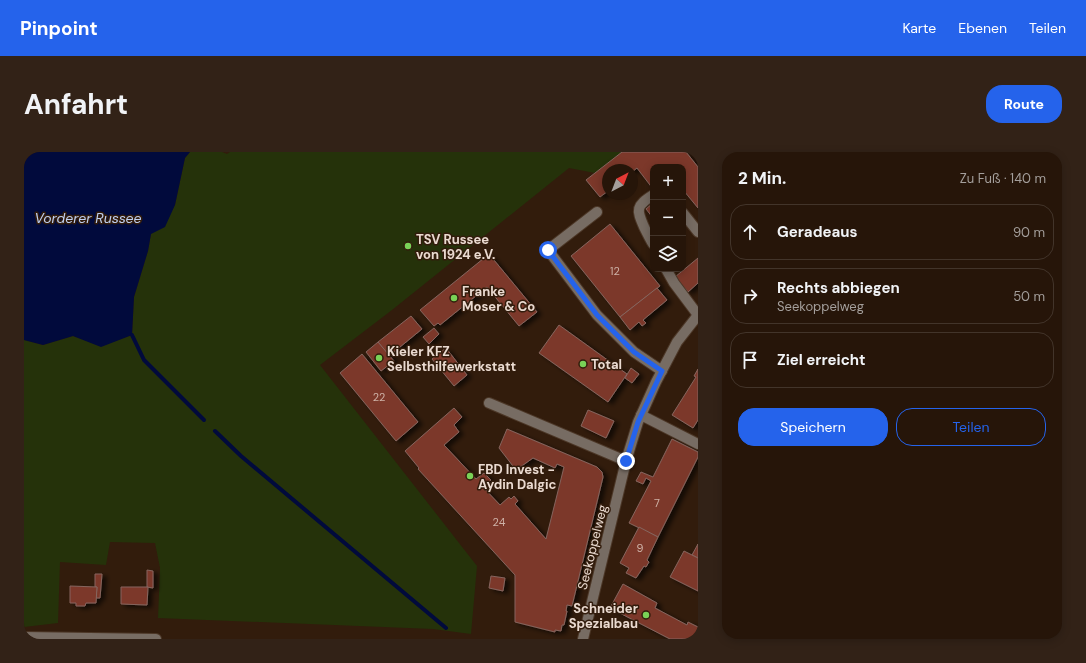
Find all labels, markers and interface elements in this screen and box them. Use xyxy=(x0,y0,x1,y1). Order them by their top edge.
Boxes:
text: Pinpoint xyxy=(20,16,98,41)
text: Karte xyxy=(902,19,936,37)
text: Ebenen xyxy=(958,19,1007,37)
text: Teilen xyxy=(1029,19,1066,37)
button: Route xyxy=(986,85,1062,123)
text: Anfahrt xyxy=(24,86,128,123)
north arrow xyxy=(602,164,638,200)
map controls xyxy=(650,164,686,272)
button: + xyxy=(650,164,686,200)
text: 2 Min. xyxy=(738,167,786,189)
text: Zu Fuß · 140 m xyxy=(960,170,1046,187)
button: − xyxy=(650,200,686,236)
water label: Vorderer Russee xyxy=(34,209,142,227)
icon: ahead xyxy=(739,221,761,243)
text: Geradeaus xyxy=(777,222,858,242)
text: 90 m xyxy=(1013,224,1045,241)
place label: TSV Russee von 1924 e.V. xyxy=(416,231,495,263)
button: layers xyxy=(650,236,686,272)
marker: TSV Russee von 1924 e.V. xyxy=(403,241,413,251)
route start xyxy=(539,241,557,259)
house number: 12 xyxy=(610,264,620,278)
text: Rechts abbiegen xyxy=(777,278,900,298)
place label: Franke Moser & Co xyxy=(462,283,535,315)
icon: right xyxy=(739,285,761,307)
text: 50 m xyxy=(1013,288,1045,305)
marker: Franke Moser & Co xyxy=(449,293,459,303)
text: Seekoppelweg xyxy=(777,298,864,315)
place label: Kieler KFZ Selbsthilfewerkstatt xyxy=(387,343,516,375)
icon: arrive xyxy=(739,349,761,371)
text: Ziel erreicht xyxy=(777,350,866,370)
marker: Kieler KFZ Selbsthilfewerkstatt xyxy=(374,353,384,363)
place label: Total xyxy=(591,356,622,373)
marker: Total xyxy=(578,359,588,369)
house number: 22 xyxy=(373,390,385,404)
button: Speichern xyxy=(738,408,888,446)
button: Teilen xyxy=(896,408,1046,446)
route end xyxy=(617,452,635,470)
place label: FBD Invest - Aydin Dalgic xyxy=(478,461,556,493)
marker: FBD Invest - Aydin Dalgic xyxy=(465,471,475,481)
house number: 7 xyxy=(654,496,660,510)
street label: Seekoppelweg xyxy=(574,503,611,591)
house number: 24 xyxy=(493,515,506,529)
house number: 9 xyxy=(637,541,644,555)
place label: Schneider Spezialbau xyxy=(569,600,639,632)
marker: Schneider Spezialbau xyxy=(641,610,651,620)

